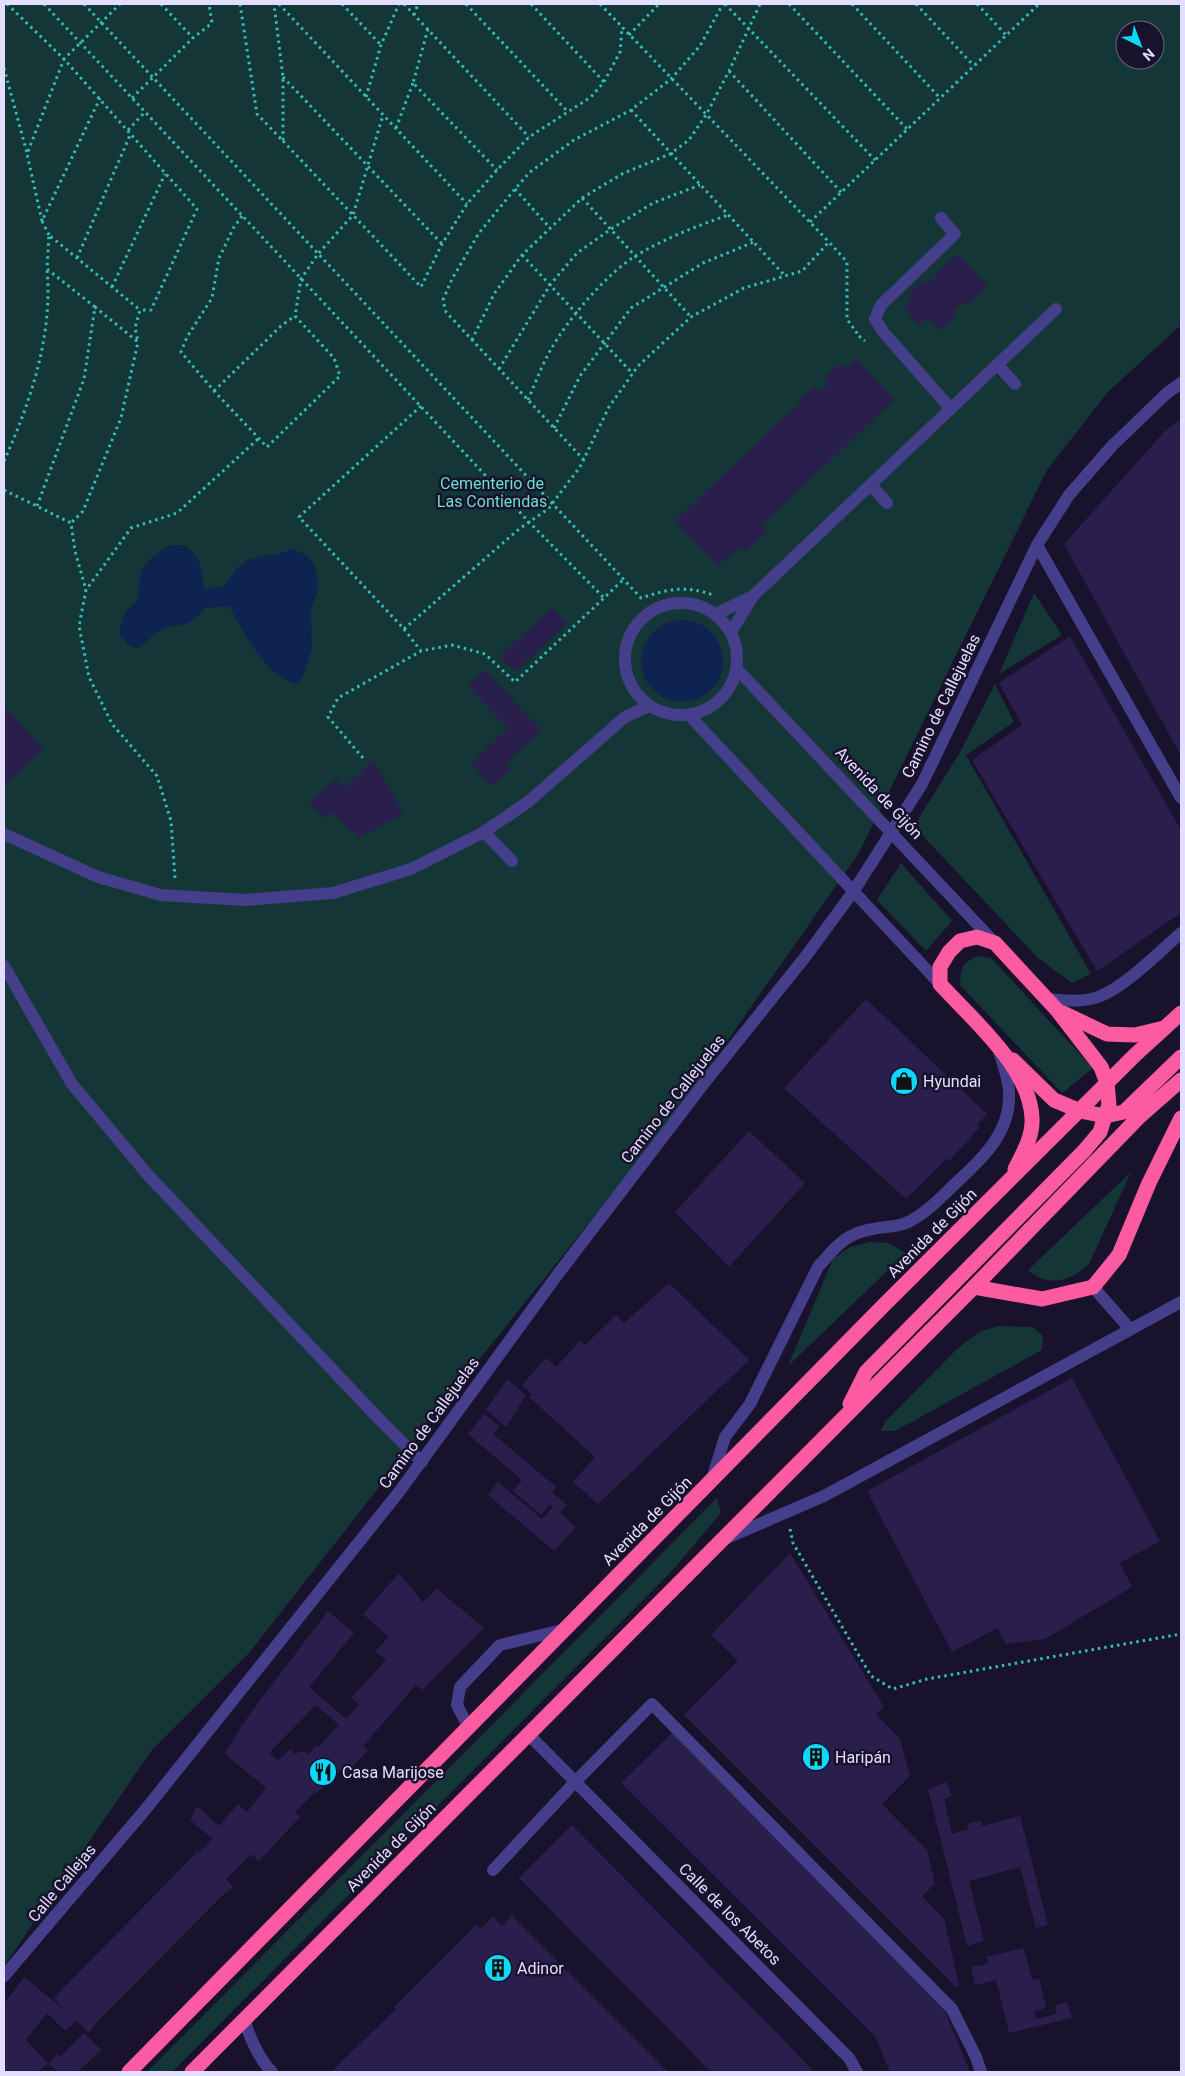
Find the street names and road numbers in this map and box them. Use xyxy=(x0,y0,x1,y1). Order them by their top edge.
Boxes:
street label: Camino de Callejuelas xyxy=(898,631,984,781)
street label: Avenida de Gijón xyxy=(832,743,926,843)
street label: Camino de Callejuelas xyxy=(617,1031,729,1167)
street label: Avenida de Gijón xyxy=(883,1184,981,1282)
street label: Camino de Callejuelas xyxy=(375,1354,483,1492)
street label: Avenida de Gijón xyxy=(598,1472,696,1570)
street label: Avenida de Gijón xyxy=(342,1798,440,1896)
street label: Calle Callejas xyxy=(24,1840,100,1926)
street label: Calle de los Abetos xyxy=(675,1859,785,1969)

